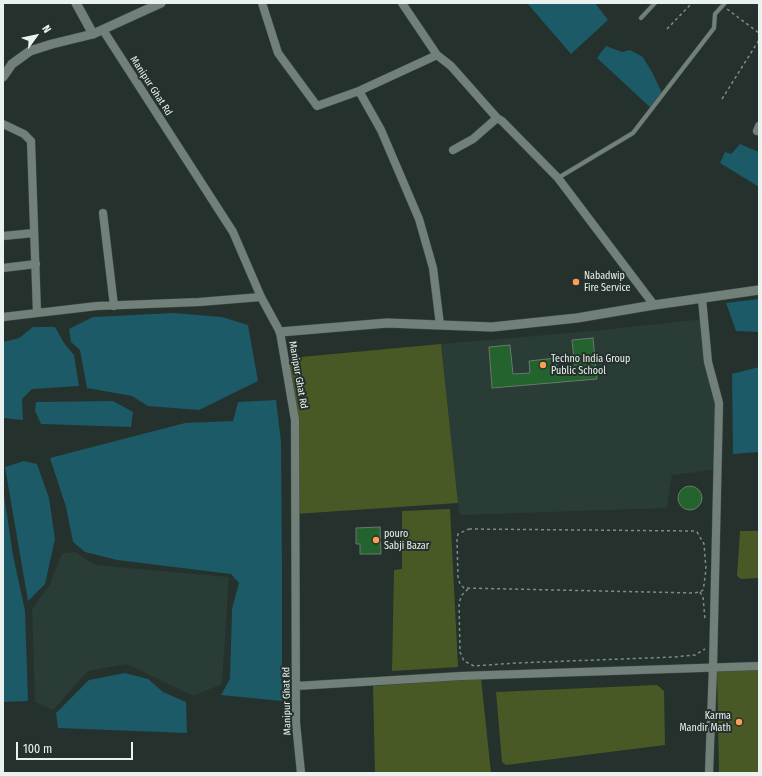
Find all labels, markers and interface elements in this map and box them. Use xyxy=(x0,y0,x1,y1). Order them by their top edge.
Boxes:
north arrow xyxy=(16,16,56,56)
text: N xyxy=(39,23,54,35)
street label: Manipur Ghat Rd xyxy=(127,54,175,118)
place label: Nabadwip Fire Service xyxy=(584,270,630,294)
marker: Nabadwip Fire Service xyxy=(571,277,581,287)
street label: Manipur Ghat Rd xyxy=(286,340,310,410)
place label: Techno India Group Public School xyxy=(551,353,630,376)
marker: Techno India Group Public School xyxy=(538,360,548,370)
place label: pouro Sabji Bazar xyxy=(384,528,429,552)
marker: pouro Sabji Bazar xyxy=(371,535,381,545)
street label: Manipur Ghat Rd xyxy=(280,667,294,735)
place label: Karma Mandir Math xyxy=(679,710,731,734)
marker: Karma Mandir Math xyxy=(734,717,744,727)
scale bar xyxy=(18,734,135,760)
text: 100 m xyxy=(23,742,52,756)

